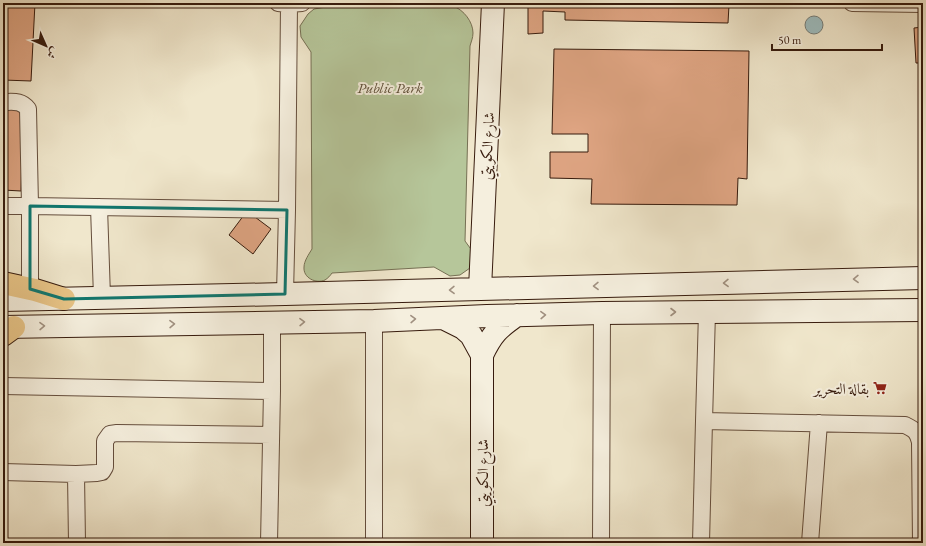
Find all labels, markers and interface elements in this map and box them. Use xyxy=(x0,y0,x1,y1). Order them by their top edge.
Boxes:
north arrow xyxy=(26,26,66,66)
scale bar xyxy=(772,26,882,52)
text: 50 m xyxy=(778,32,802,48)
text: ش xyxy=(44,44,62,62)
park label: Public Park xyxy=(357,78,423,97)
street label: شارع الكويتي xyxy=(476,111,503,181)
one-way arrow xyxy=(853,275,859,283)
one-way arrow xyxy=(723,278,729,287)
one-way arrow xyxy=(593,282,599,290)
one-way arrow xyxy=(449,286,455,294)
one-way arrow xyxy=(670,308,676,316)
one-way arrow xyxy=(540,310,546,319)
one-way arrow xyxy=(410,315,416,323)
one-way arrow xyxy=(299,318,305,326)
one-way arrow xyxy=(169,320,175,328)
one-way arrow xyxy=(39,322,45,331)
place label: بقالة التحرير xyxy=(812,379,869,399)
supermarket icon: بقالة التحرير xyxy=(872,380,888,396)
street label: شارع الكويتي xyxy=(473,439,497,507)

